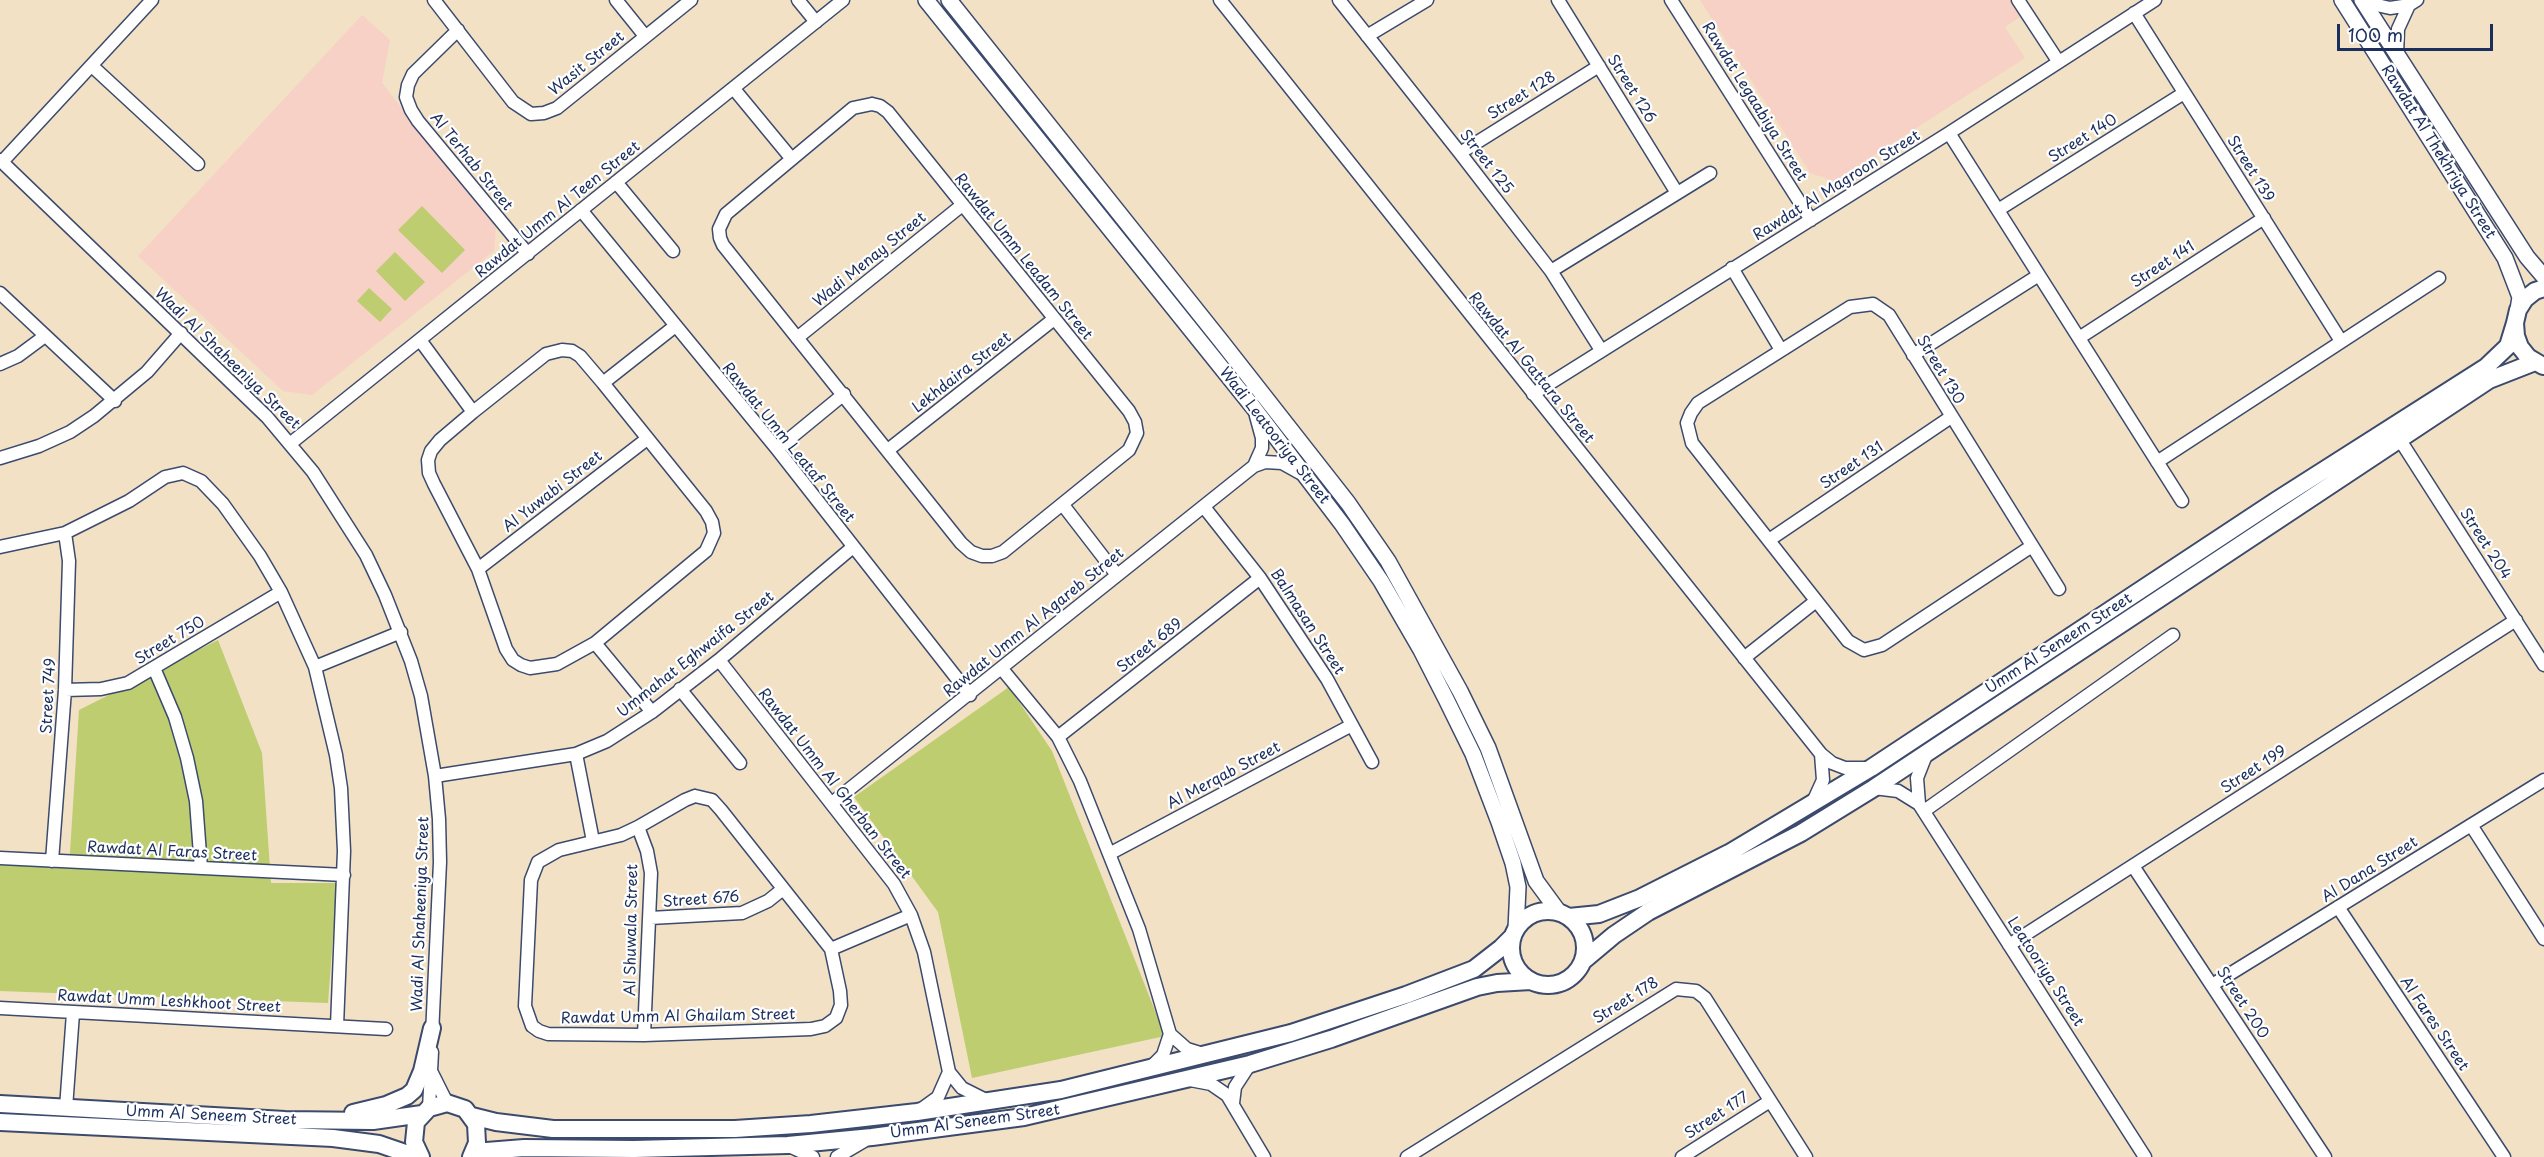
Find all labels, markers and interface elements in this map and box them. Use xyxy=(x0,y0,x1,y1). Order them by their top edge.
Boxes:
scale bar xyxy=(2340,12,2496,50)
street label: Rawdat Legaabiya Street xyxy=(1698,19,1810,185)
text: 100 m xyxy=(2348,21,2403,48)
street label: Wasit Street xyxy=(546,28,628,100)
street label: Street 126 xyxy=(1603,52,1659,126)
street label: Rawdat Al Thekhriya Street xyxy=(2377,62,2499,242)
street label: Street 128 xyxy=(1485,68,1559,124)
street label: Al Terhab Street xyxy=(426,109,516,215)
street label: Street 140 xyxy=(2045,111,2121,167)
street label: Street 125 xyxy=(1455,126,1517,198)
street label: Rawdat Al Magroon Street xyxy=(1750,127,1924,245)
street label: Street 139 xyxy=(2223,133,2277,205)
street label: Rawdat Umm Al Teen Street xyxy=(472,138,644,282)
street label: Rawdat Umm Leadam Street xyxy=(950,170,1096,344)
street label: Wadi Menay Street xyxy=(810,209,930,311)
street label: Street 141 xyxy=(2128,238,2198,292)
street label: Wadi Al Shaheeniya Street xyxy=(151,285,303,433)
street label: Rawdat Al Gattara Street xyxy=(1465,289,1597,447)
street label: Lekhdaira Street xyxy=(909,329,1015,417)
street label: Street 130 xyxy=(1912,332,1968,408)
street label: Rawdat Umm Leataf Street xyxy=(718,360,858,526)
street label: Wadi Leatooriya Street xyxy=(1215,364,1333,508)
street label: Street 131 xyxy=(1817,438,1887,494)
street label: Al Yuwabi Street xyxy=(500,448,606,536)
street label: Street 204 xyxy=(2455,505,2515,583)
street label: Rawdat Umm Al Agareb Street xyxy=(940,545,1128,701)
street label: Balmasan Street xyxy=(1266,566,1348,678)
street label: Ummahat Eghwaifa Street xyxy=(614,588,778,722)
street label: Umm Al Seneem Street xyxy=(1982,590,2136,698)
street label: Street 750 xyxy=(132,613,208,669)
street label: Street 689 xyxy=(1114,615,1186,677)
street label: Street 749 xyxy=(38,658,60,734)
street label: Rawdat Umm Al Gherban Street xyxy=(754,685,914,883)
street label: Al Merqab Street xyxy=(1164,739,1284,813)
street label: Street 199 xyxy=(2218,742,2290,798)
street label: Wadi Al Shaheeniya Street xyxy=(409,816,433,1012)
street label: Al Dana Street xyxy=(2319,833,2421,907)
street label: Rawdat Al Faras Street xyxy=(86,839,258,865)
street label: Al Shuwala Street xyxy=(622,864,642,996)
street label: Street 676 xyxy=(662,888,740,912)
street label: Leatooriya Street xyxy=(2003,914,2087,1030)
street label: Street 200 xyxy=(2212,964,2272,1042)
street label: Street 178 xyxy=(1590,974,1662,1028)
street label: Al Fares Street xyxy=(2396,974,2472,1074)
street label: Rawdat Umm Leshkhoot Street xyxy=(57,987,281,1017)
street label: Rawdat Umm Al Ghailam Street xyxy=(561,1006,795,1028)
street label: Street 177 xyxy=(1682,1089,1752,1143)
street label: Umm Al Seneem Street xyxy=(889,1101,1061,1143)
street label: Umm Al Seneem Street xyxy=(125,1103,297,1129)

